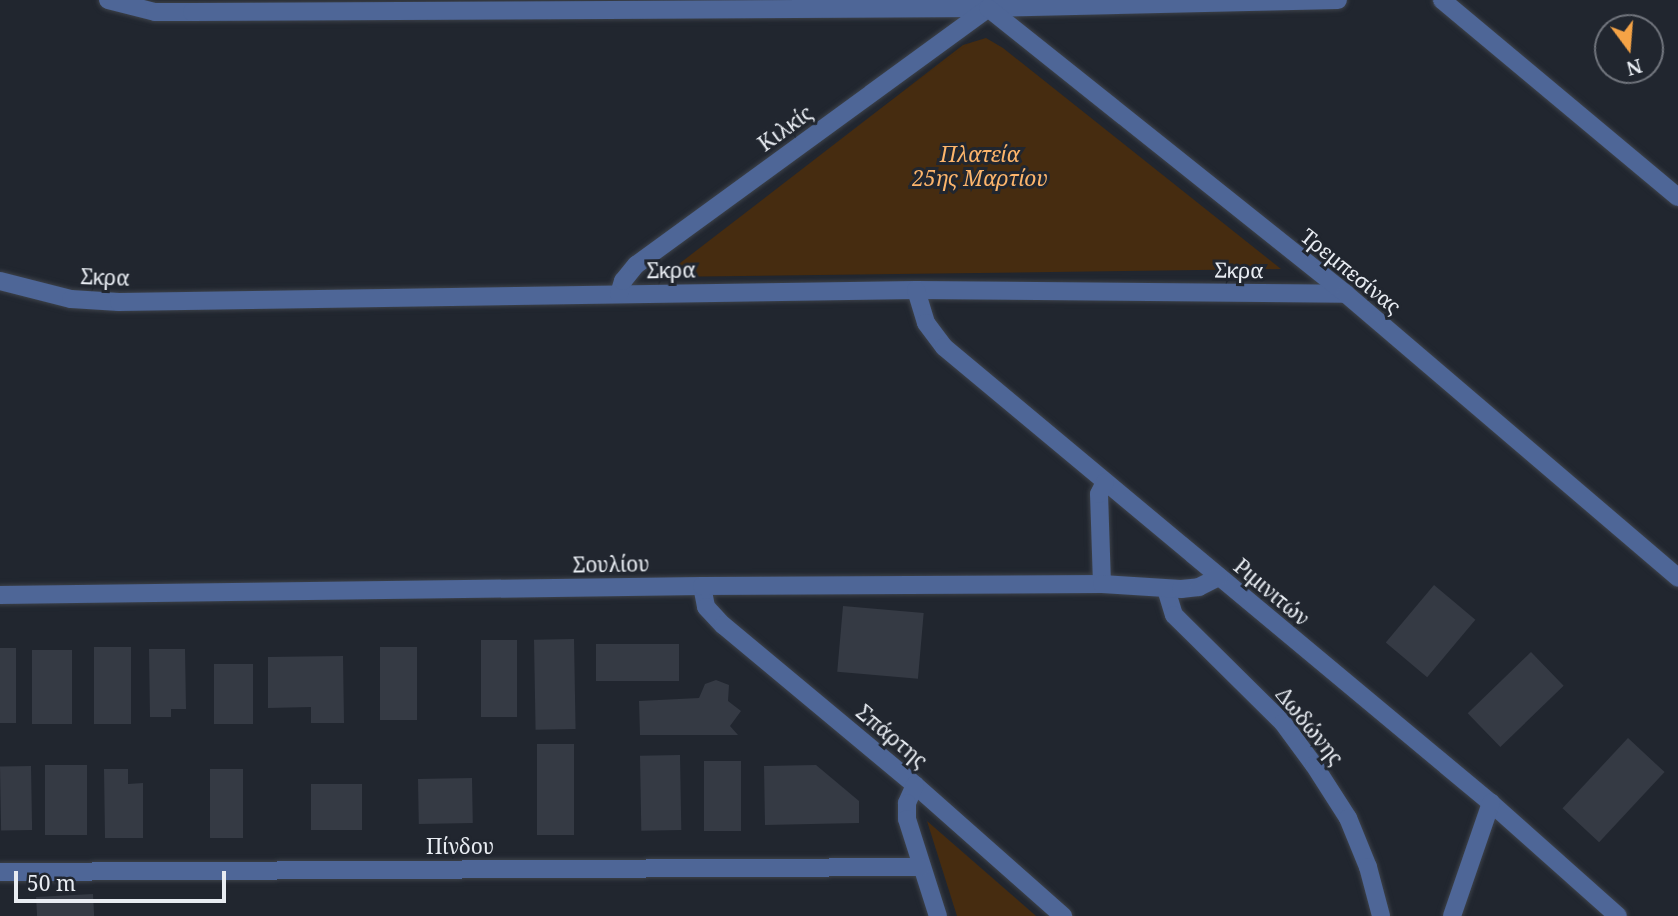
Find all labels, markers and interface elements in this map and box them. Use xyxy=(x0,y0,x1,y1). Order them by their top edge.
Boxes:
north arrow xyxy=(1594,14,1664,84)
text: N xyxy=(1623,53,1645,82)
street label: Κιλκίς xyxy=(753,100,817,156)
park label: Πλατεία 25ης Μαρτίου xyxy=(912,141,1048,191)
street label: Τρεμπεσίνας xyxy=(1296,223,1406,319)
street label: Σκρα xyxy=(646,257,696,283)
street label: Σκρα xyxy=(1214,257,1264,283)
street label: Σκρα xyxy=(80,264,130,290)
street label: Σουλίου xyxy=(572,551,650,577)
street label: Ριμινιτών xyxy=(1229,553,1315,631)
street label: Δωδώνης xyxy=(1271,682,1349,770)
street label: Σπάρτης xyxy=(851,699,933,773)
street label: Πίνδου xyxy=(426,833,494,859)
scale bar xyxy=(18,856,229,900)
text: 50 m xyxy=(27,869,76,897)

